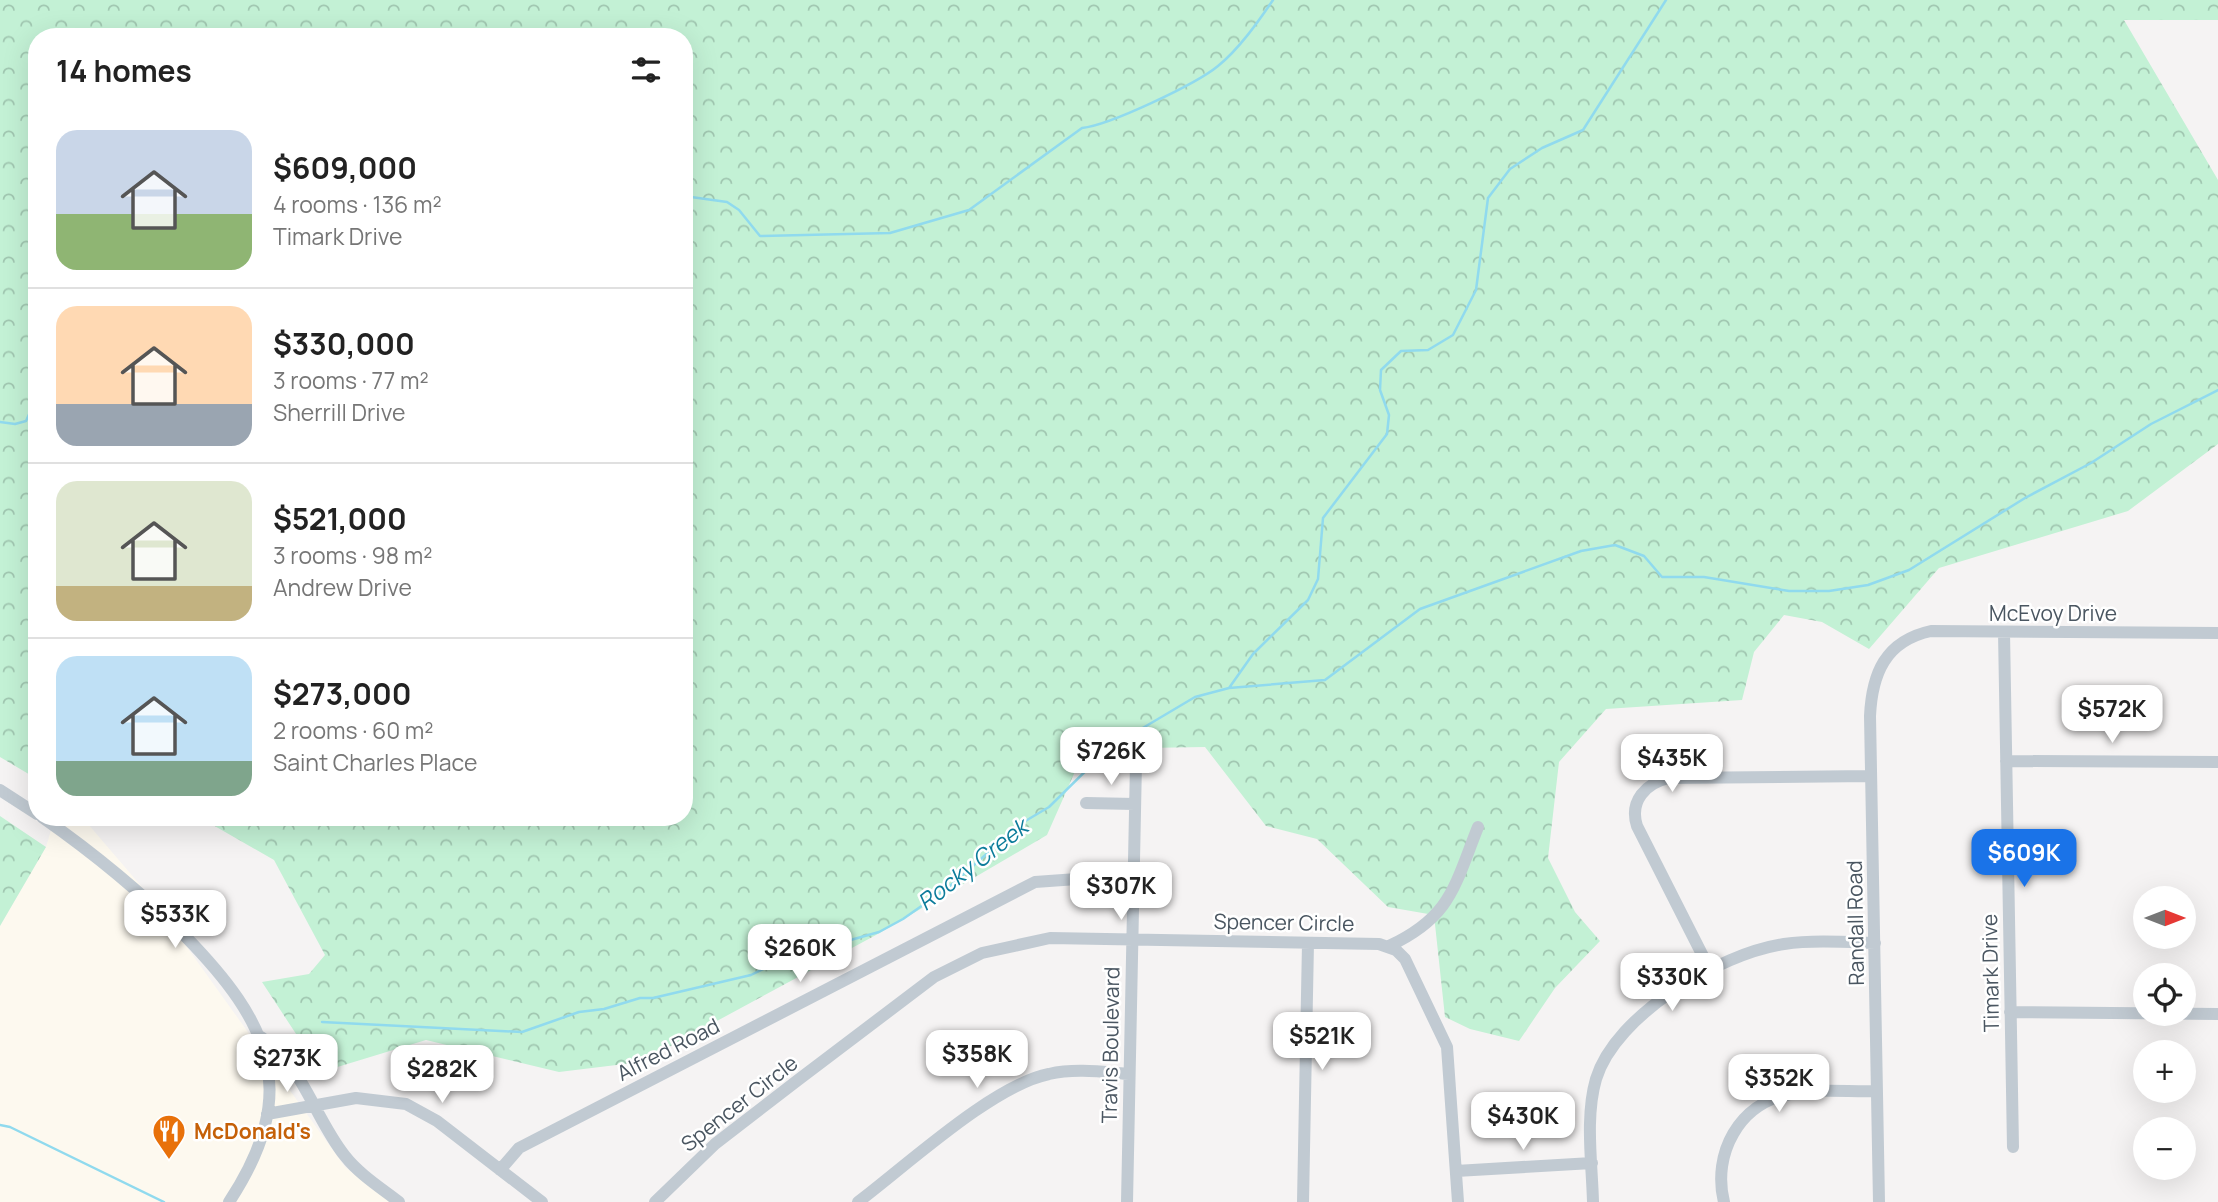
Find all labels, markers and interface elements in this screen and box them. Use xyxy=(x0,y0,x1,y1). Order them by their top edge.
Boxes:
text: 14 homes xyxy=(56,50,192,91)
icon: filters xyxy=(627,51,665,89)
text: $609,000 xyxy=(273,147,417,188)
icon: home xyxy=(112,158,196,242)
text: 4 rooms · 136 m² xyxy=(273,188,442,220)
text: Timark Drive xyxy=(273,220,402,252)
text: $330,000 xyxy=(273,323,415,364)
icon: home xyxy=(112,334,196,418)
text: 3 rooms · 77 m² xyxy=(273,364,429,396)
text: Sherrill Drive xyxy=(273,396,405,428)
text: $521,000 xyxy=(273,498,407,539)
icon: home xyxy=(112,509,196,593)
text: 3 rooms · 98 m² xyxy=(273,539,433,571)
text: Andrew Drive xyxy=(273,571,412,603)
street label: McEvoy Drive xyxy=(1989,599,2117,627)
text: $273,000 xyxy=(273,673,411,714)
icon: home xyxy=(112,684,196,768)
pin: $572K xyxy=(2063,686,2161,745)
text: $572K xyxy=(2078,692,2146,724)
text: 2 rooms · 60 m² xyxy=(273,714,434,746)
pin: $726K xyxy=(1062,728,1160,787)
text: $726K xyxy=(1076,734,1146,766)
pin: $435K xyxy=(1623,734,1721,794)
text: $435K xyxy=(1637,741,1707,773)
text: Saint Charles Place xyxy=(273,746,477,778)
water label: Rocky Creek xyxy=(910,809,1037,917)
pin: $609K xyxy=(1975,830,2073,889)
text: $609K xyxy=(1987,836,2061,868)
street label: Randall Road xyxy=(1840,860,1870,986)
pin: $307K xyxy=(1072,862,1170,922)
text: $307K xyxy=(1086,869,1156,901)
north arrow xyxy=(2133,886,2196,948)
map controls xyxy=(2133,886,2196,1180)
pin: $533K xyxy=(126,890,224,950)
text: $533K xyxy=(140,897,210,929)
street label: Spencer Circle xyxy=(1213,907,1355,937)
street label: Timark Drive xyxy=(1975,914,2005,1032)
pin: $260K xyxy=(751,925,849,984)
text: $260K xyxy=(764,931,836,963)
pin: $330K xyxy=(1623,954,1721,1013)
text: $330K xyxy=(1636,960,1708,992)
button: locate xyxy=(2133,963,2196,1026)
street label: Travis Boulevard xyxy=(1095,966,1125,1124)
street label: Alfred Road xyxy=(612,1011,724,1087)
pin: $521K xyxy=(1273,1012,1371,1072)
text: $521K xyxy=(1289,1019,1355,1051)
pin: $358K xyxy=(928,1030,1026,1090)
pin: $273K xyxy=(238,1034,336,1094)
text: $358K xyxy=(942,1037,1012,1069)
button: + xyxy=(2133,1040,2196,1103)
text: $273K xyxy=(253,1041,321,1073)
pin: $282K xyxy=(393,1046,491,1105)
street label: Spencer Circle xyxy=(675,1049,803,1157)
text: $282K xyxy=(407,1052,477,1084)
pin: $352K xyxy=(1730,1054,1828,1114)
text: $352K xyxy=(1744,1061,1814,1093)
pin: $430K xyxy=(1474,1092,1572,1152)
text: $430K xyxy=(1487,1099,1559,1131)
restaurant icon: McDonald's xyxy=(150,1112,188,1161)
place label: McDonald's xyxy=(194,1117,311,1145)
button: − xyxy=(2133,1117,2196,1180)

